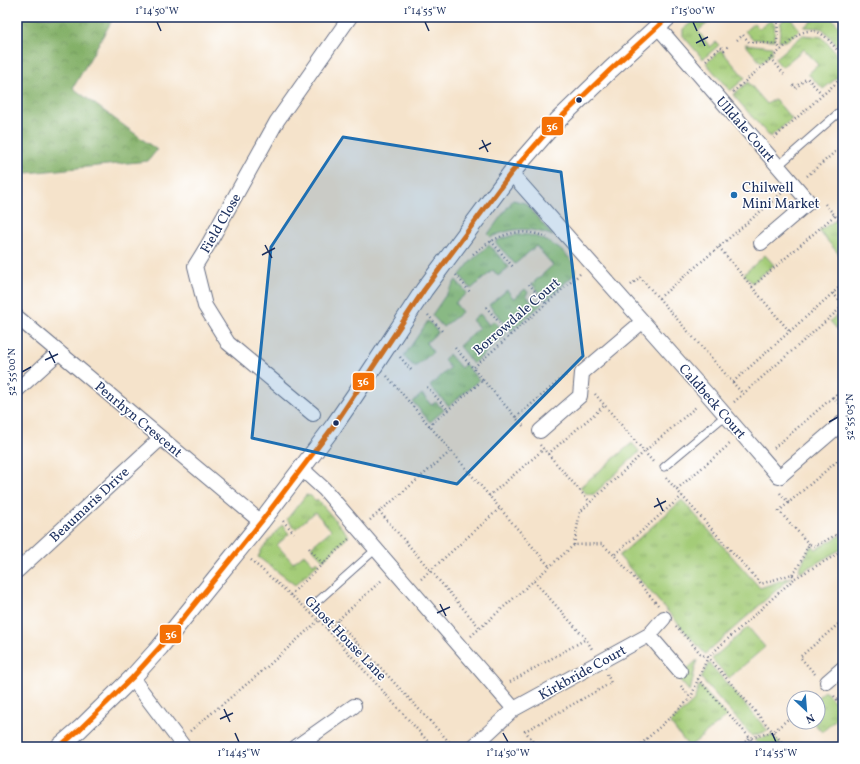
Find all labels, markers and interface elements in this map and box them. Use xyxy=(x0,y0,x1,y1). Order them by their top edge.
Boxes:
text: 1°14'50"W xyxy=(135,4,179,18)
text: 1°14'55"W xyxy=(404,4,446,18)
text: 1°15'00"W xyxy=(671,4,715,18)
street label: Ulldale Court xyxy=(711,93,779,167)
unlabelled marker xyxy=(574,95,584,105)
line badge: 36 xyxy=(541,116,564,136)
text: 36 xyxy=(546,120,558,135)
place label: Chilwell Mini Market xyxy=(742,179,820,214)
street label: Field Close xyxy=(196,190,246,257)
marker: Chilwell Mini Market xyxy=(729,190,739,200)
street label: Borrowdale Court xyxy=(469,274,565,360)
text: 52°55'00"N xyxy=(5,347,19,396)
street label: Caldbeck Court xyxy=(674,360,750,444)
line badge: 36 xyxy=(352,372,375,391)
text: 36 xyxy=(357,375,369,390)
street label: Penrhyn Crescent xyxy=(90,378,186,463)
text: 52°55'05"N xyxy=(843,393,857,440)
unlabelled marker xyxy=(331,418,341,428)
street label: Beaumaris Drive xyxy=(46,463,134,547)
street label: Ghost House Lane xyxy=(300,593,391,686)
line badge: 36 xyxy=(159,624,182,644)
text: 36 xyxy=(165,628,177,643)
street label: Kirkbride Court xyxy=(535,641,630,705)
north arrow xyxy=(786,690,826,730)
text: N xyxy=(803,709,817,726)
text: 1°14'45"W xyxy=(218,746,260,760)
text: 1°14'50"W xyxy=(486,746,530,760)
text: 1°14'55"W xyxy=(755,746,797,760)

